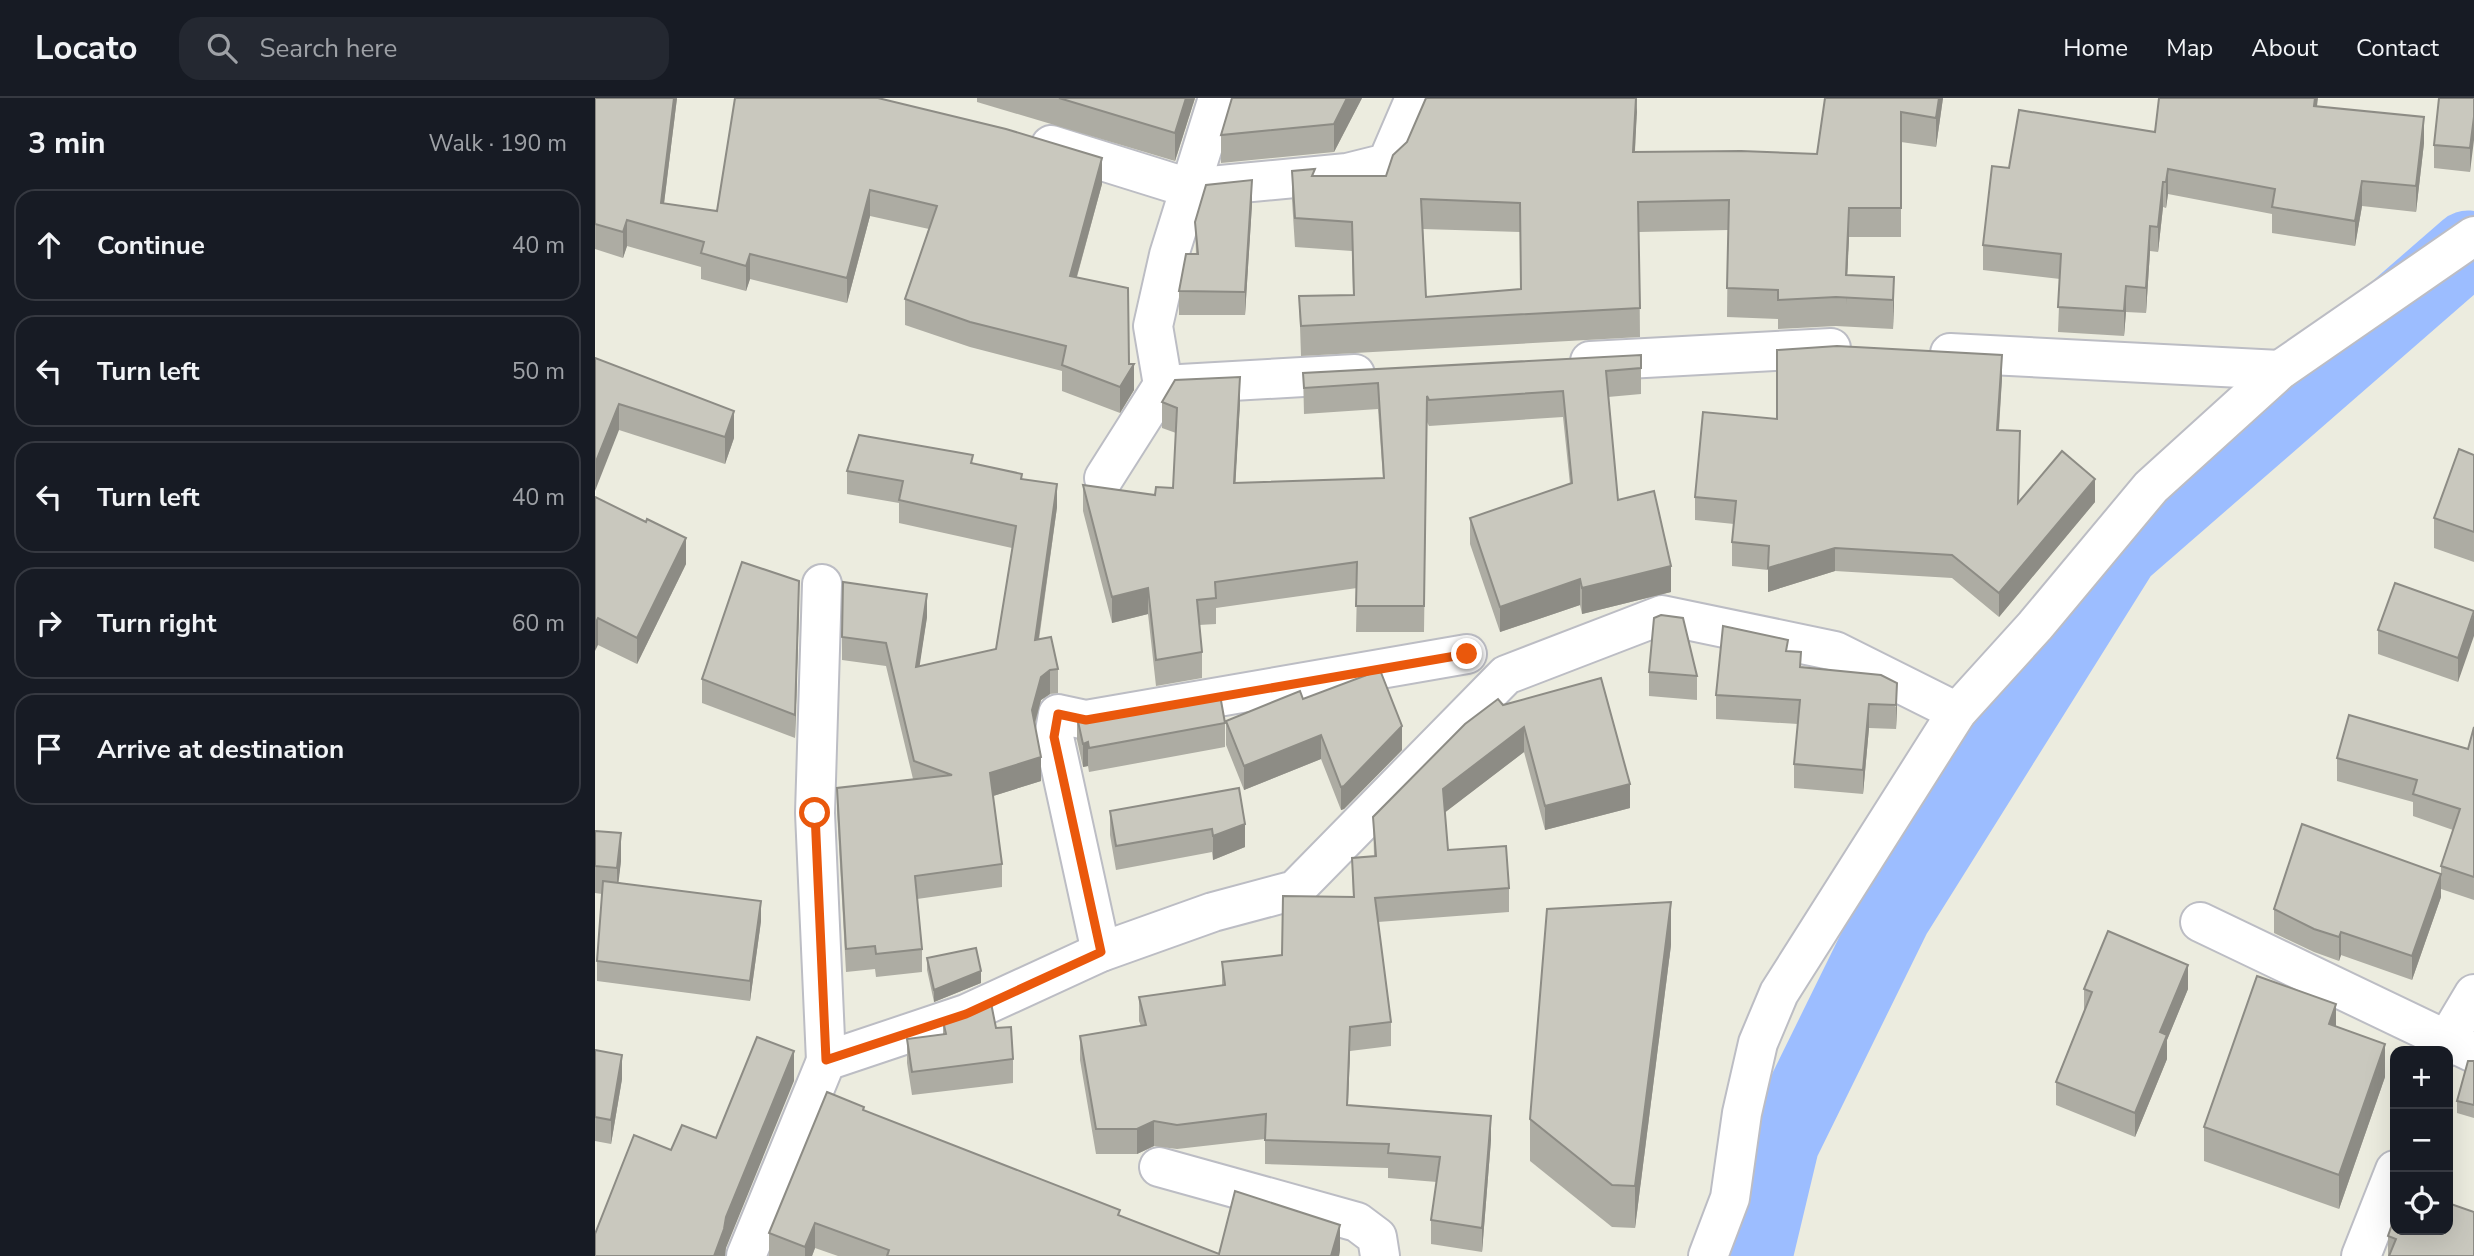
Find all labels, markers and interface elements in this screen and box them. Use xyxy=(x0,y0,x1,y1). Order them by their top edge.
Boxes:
search box xyxy=(179,17,669,80)
text: Locato xyxy=(35,26,137,71)
icon: search xyxy=(203,29,241,67)
text: Search here xyxy=(259,31,397,66)
text: Home xyxy=(2063,32,2128,64)
text: Map xyxy=(2166,32,2213,64)
text: About xyxy=(2251,32,2318,64)
text: Contact xyxy=(2356,32,2439,64)
text: 3 min xyxy=(28,123,106,164)
text: Walk · 190 m xyxy=(428,128,567,159)
icon: ahead xyxy=(30,226,68,264)
text: Continue xyxy=(97,228,205,263)
text: 40 m xyxy=(512,230,565,261)
icon: left xyxy=(30,352,68,390)
text: Turn left xyxy=(97,354,200,389)
text: 50 m xyxy=(512,356,565,387)
icon: left xyxy=(30,478,68,516)
text: Turn left xyxy=(97,480,200,515)
text: 40 m xyxy=(512,482,565,513)
icon: right xyxy=(30,604,68,642)
text: Turn right xyxy=(97,606,216,641)
text: 60 m xyxy=(512,608,565,639)
route end xyxy=(1451,638,1482,669)
icon: arrive xyxy=(30,730,68,768)
text: Arrive at destination xyxy=(97,732,344,767)
route start xyxy=(799,797,830,828)
map controls xyxy=(2390,1046,2453,1235)
button: + xyxy=(2390,1046,2453,1109)
button: − xyxy=(2390,1109,2453,1172)
button: locate xyxy=(2390,1172,2453,1235)

